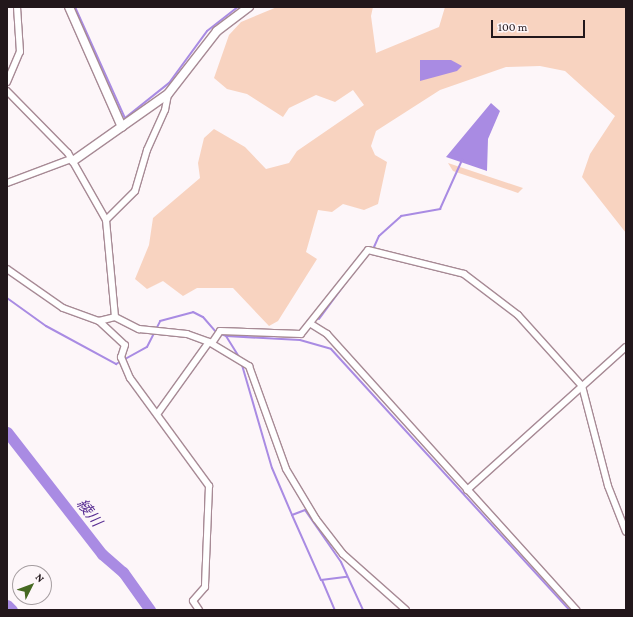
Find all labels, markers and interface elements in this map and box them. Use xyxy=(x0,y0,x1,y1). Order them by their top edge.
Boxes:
scale bar xyxy=(493,12,587,38)
text: 100 m xyxy=(498,20,527,34)
water label: 綾川 xyxy=(73,496,105,530)
north arrow xyxy=(12,565,52,605)
text: N xyxy=(33,571,47,584)

